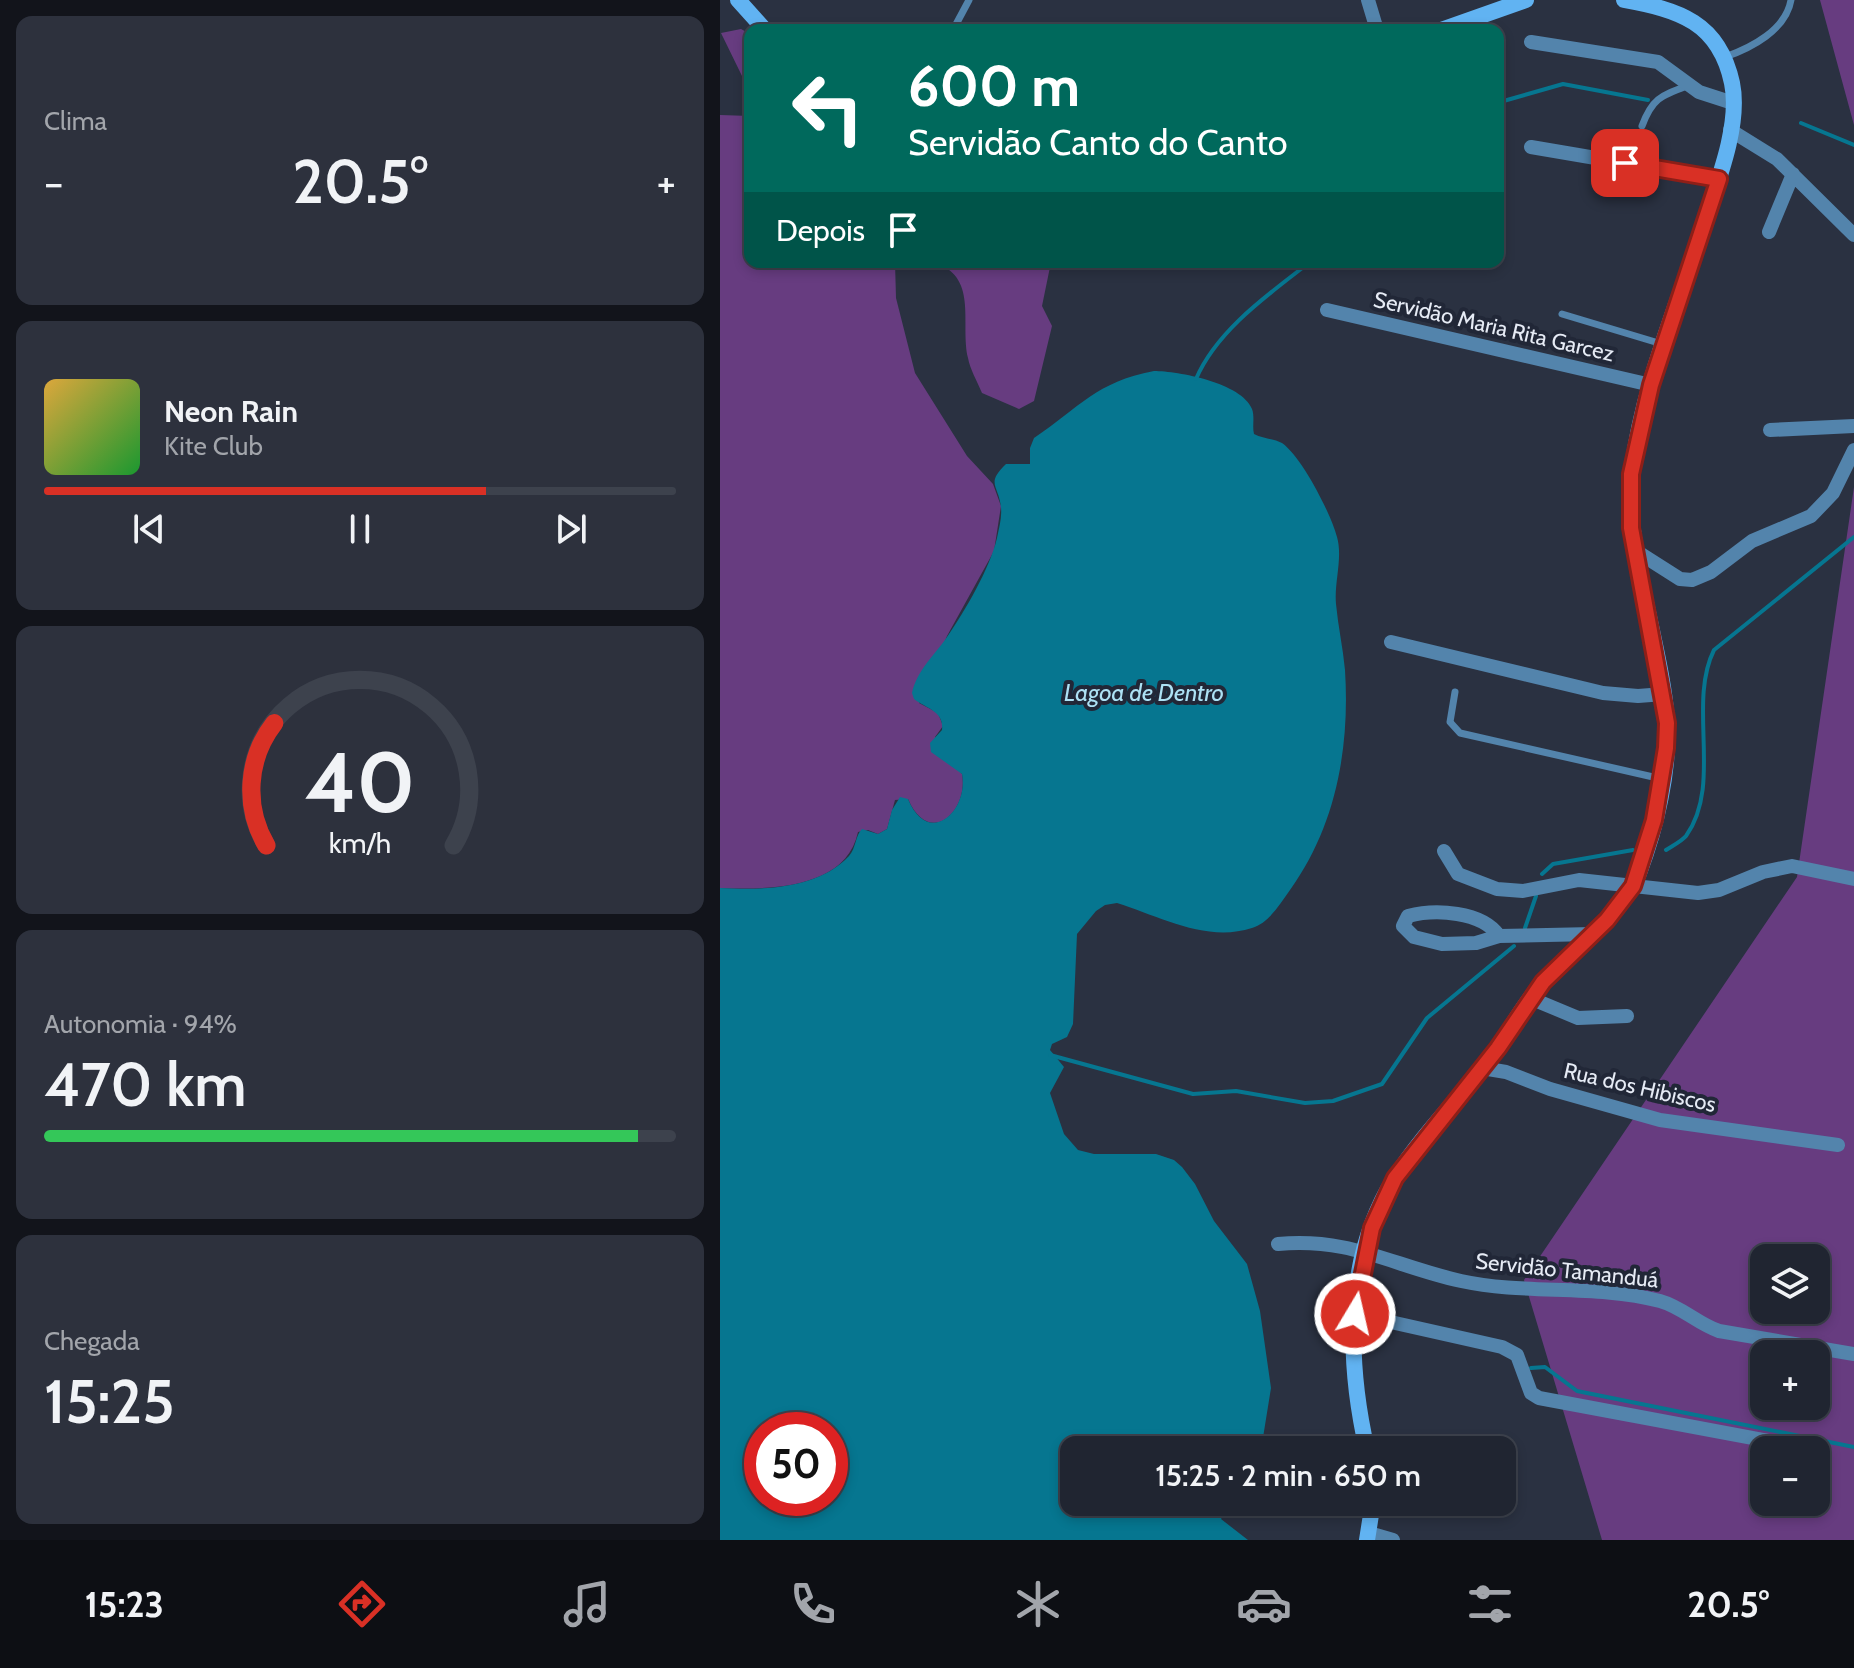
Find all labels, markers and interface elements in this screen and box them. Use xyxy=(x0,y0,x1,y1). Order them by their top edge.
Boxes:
text: 600 m xyxy=(908,52,1080,120)
icon: left xyxy=(776,56,880,160)
text: Clima xyxy=(44,105,107,137)
text: Servidão Canto do Canto xyxy=(908,120,1287,164)
pin xyxy=(1591,129,1659,197)
icon: arrive xyxy=(1603,141,1647,185)
text: 20.5° xyxy=(292,145,428,218)
text: − xyxy=(44,156,63,209)
text: + xyxy=(657,156,676,209)
icon: arrive xyxy=(881,208,925,252)
text: Depois xyxy=(776,212,865,249)
street label: Servidão Maria Rita Garcez xyxy=(1371,286,1617,367)
text: Neon Rain xyxy=(164,393,298,430)
text: Kite Club xyxy=(164,430,263,462)
icon: previous xyxy=(127,507,171,551)
icon: pause xyxy=(338,507,382,551)
icon: next xyxy=(549,507,593,551)
water label: Lagoa de Dentro xyxy=(1064,678,1224,707)
text: 40 xyxy=(305,732,415,833)
text: km/h xyxy=(329,825,391,860)
text: Autonomia · 94% xyxy=(44,1008,237,1040)
text: 470 km xyxy=(44,1048,247,1121)
street label: Rua dos Hibiscos xyxy=(1561,1057,1719,1118)
map controls xyxy=(1750,1244,1830,1516)
button: layers xyxy=(1750,1244,1830,1324)
street label: Servidão Tamanduá xyxy=(1474,1247,1660,1294)
position arrow xyxy=(1313,1272,1397,1356)
text: Chegada xyxy=(44,1325,140,1357)
button: + xyxy=(1750,1340,1830,1420)
text: 15:25 xyxy=(44,1365,174,1438)
speed limit sign: 50 xyxy=(744,1412,848,1516)
button: − xyxy=(1750,1436,1830,1516)
text: 15:25 · 2 min · 650 m xyxy=(1155,1457,1421,1494)
icon: directions xyxy=(334,1576,390,1632)
icon: music xyxy=(559,1576,615,1632)
icon: phone xyxy=(785,1576,841,1632)
icon: climate xyxy=(1010,1576,1066,1632)
icon: car xyxy=(1236,1576,1292,1632)
icon: filters xyxy=(1462,1576,1518,1632)
text: 15:23 xyxy=(85,1582,164,1626)
text: 20.5° xyxy=(1687,1582,1769,1626)

